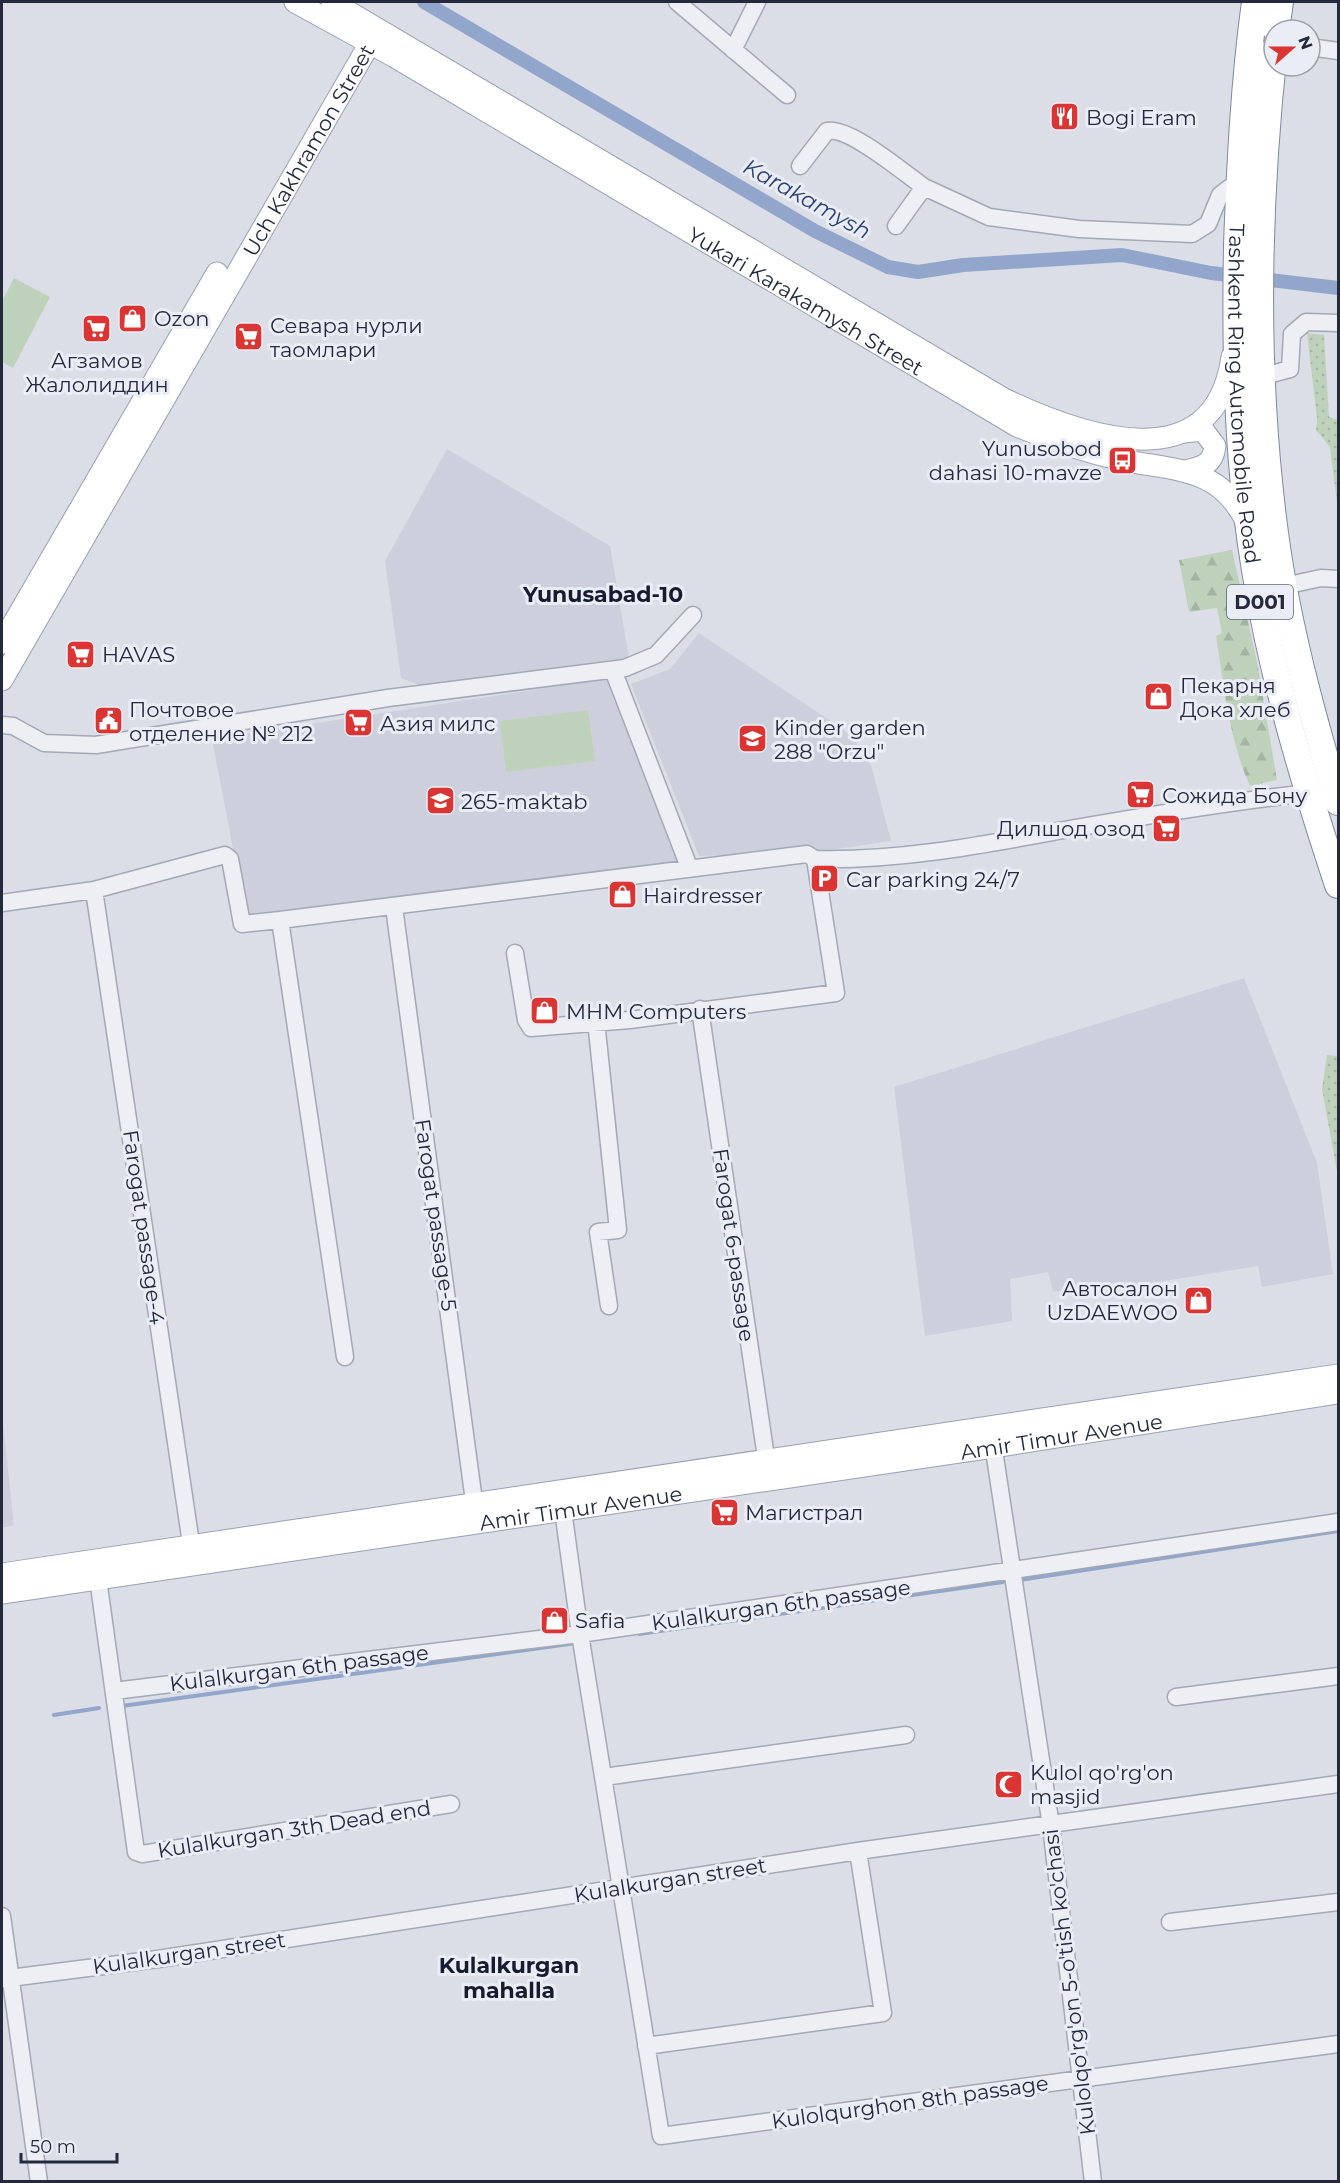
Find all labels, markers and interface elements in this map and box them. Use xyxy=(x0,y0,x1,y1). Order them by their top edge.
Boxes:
north arrow xyxy=(1262,18,1322,78)
text: N xyxy=(1294,33,1317,52)
street label: Uch Kakhramon Street xyxy=(237,40,379,260)
restaurant icon: Bogi Eram xyxy=(1049,101,1081,133)
place label: Bogi Eram xyxy=(1086,105,1197,130)
water label: Karakamysh xyxy=(739,153,875,245)
street label: Yukari Karakamysh Street xyxy=(684,221,928,380)
street label: Tashkent Ring Automobile Road xyxy=(1224,223,1266,566)
shop icon: Ozon xyxy=(117,302,149,334)
place label: Ozon xyxy=(154,306,210,331)
supermarket icon: Агзамов Жалолиддин xyxy=(81,313,113,345)
place label: Севара нурли таомлари xyxy=(270,313,423,362)
supermarket icon: Севара нурли таомлари xyxy=(233,321,265,353)
place label: Агзамов Жалолиддин xyxy=(25,348,169,397)
place label: Yunusobod dahasi 10-mavze xyxy=(929,436,1102,485)
bus stop icon: Yunusobod dahasi 10-mavze xyxy=(1107,444,1139,476)
district label: Yunusabad-10 xyxy=(522,581,683,608)
road number: D001 xyxy=(1227,585,1293,619)
supermarket icon: HAVAS xyxy=(65,638,97,670)
place label: HAVAS xyxy=(102,642,175,667)
place label: Пекарня Дока хлеб xyxy=(1180,673,1291,722)
shop icon: Пекарня Дока хлеб xyxy=(1143,681,1175,713)
place label: Почтовое отделение № 212 xyxy=(129,697,313,746)
public building icon: Почтовое отделение № 212 xyxy=(92,705,124,737)
supermarket icon: Азия милс xyxy=(343,707,375,739)
place label: Азия милс xyxy=(380,711,496,736)
place label: Kinder garden 288 "Orzu" xyxy=(774,715,926,764)
school or university icon: Kinder garden 288 "Orzu" xyxy=(737,723,769,755)
supermarket icon: Сожида Бону xyxy=(1125,779,1157,811)
place label: Сожида Бону xyxy=(1162,783,1308,808)
school or university icon: 265-maktab xyxy=(424,785,456,817)
place label: 265-maktab xyxy=(461,789,588,814)
supermarket icon: Дилшод озод xyxy=(1150,812,1182,844)
place label: Дилшод озод xyxy=(997,816,1145,841)
parking icon: Car parking 24/7 xyxy=(809,863,841,895)
place label: Car parking 24/7 xyxy=(846,867,1020,892)
shop icon: Hairdresser xyxy=(606,879,638,911)
place label: Hairdresser xyxy=(643,883,763,908)
shop icon: MHM Computers xyxy=(529,995,561,1027)
place label: MHM Computers xyxy=(566,999,746,1024)
street label: Farogat passage-5 xyxy=(410,1117,462,1313)
street label: Farogat passage-4 xyxy=(118,1128,170,1326)
street label: Farogat 6-passage xyxy=(708,1147,760,1343)
place label: Автосалон UzDAEWOO xyxy=(1046,1276,1178,1325)
shop icon: Автосалон UzDAEWOO xyxy=(1183,1284,1215,1316)
street label: Amir Timur Avenue xyxy=(959,1408,1164,1464)
street label: Amir Timur Avenue xyxy=(478,1480,684,1535)
supermarket icon: Магистрал xyxy=(708,1496,740,1528)
place label: Магистрал xyxy=(745,1500,863,1525)
street label: Kulalkurgan 6th passage xyxy=(650,1574,912,1636)
shop icon: Safia xyxy=(538,1604,570,1636)
place label: Safia xyxy=(575,1608,625,1633)
street label: Kulalkurgan 6th passage xyxy=(168,1640,430,1696)
place label: Kulol qo'rg'on masjid xyxy=(1030,1760,1174,1809)
mosque icon: Kulol qo'rg'on masjid xyxy=(993,1768,1025,1800)
street label: Kulalkurgan 3th Dead end xyxy=(156,1795,432,1863)
street label: Kulolqo'rg'on 5-o'tish ko'chasi xyxy=(1038,1828,1100,2136)
street label: Kulalkurgan street xyxy=(572,1852,768,1908)
street label: Kulalkurgan street xyxy=(91,1927,287,1979)
district label: Kulalkurgan mahalla xyxy=(439,1952,579,2004)
street label: Kulolqurghon 8th passage xyxy=(770,2070,1050,2134)
scale bar xyxy=(21,2126,117,2164)
text: 50 m xyxy=(30,2136,76,2158)

